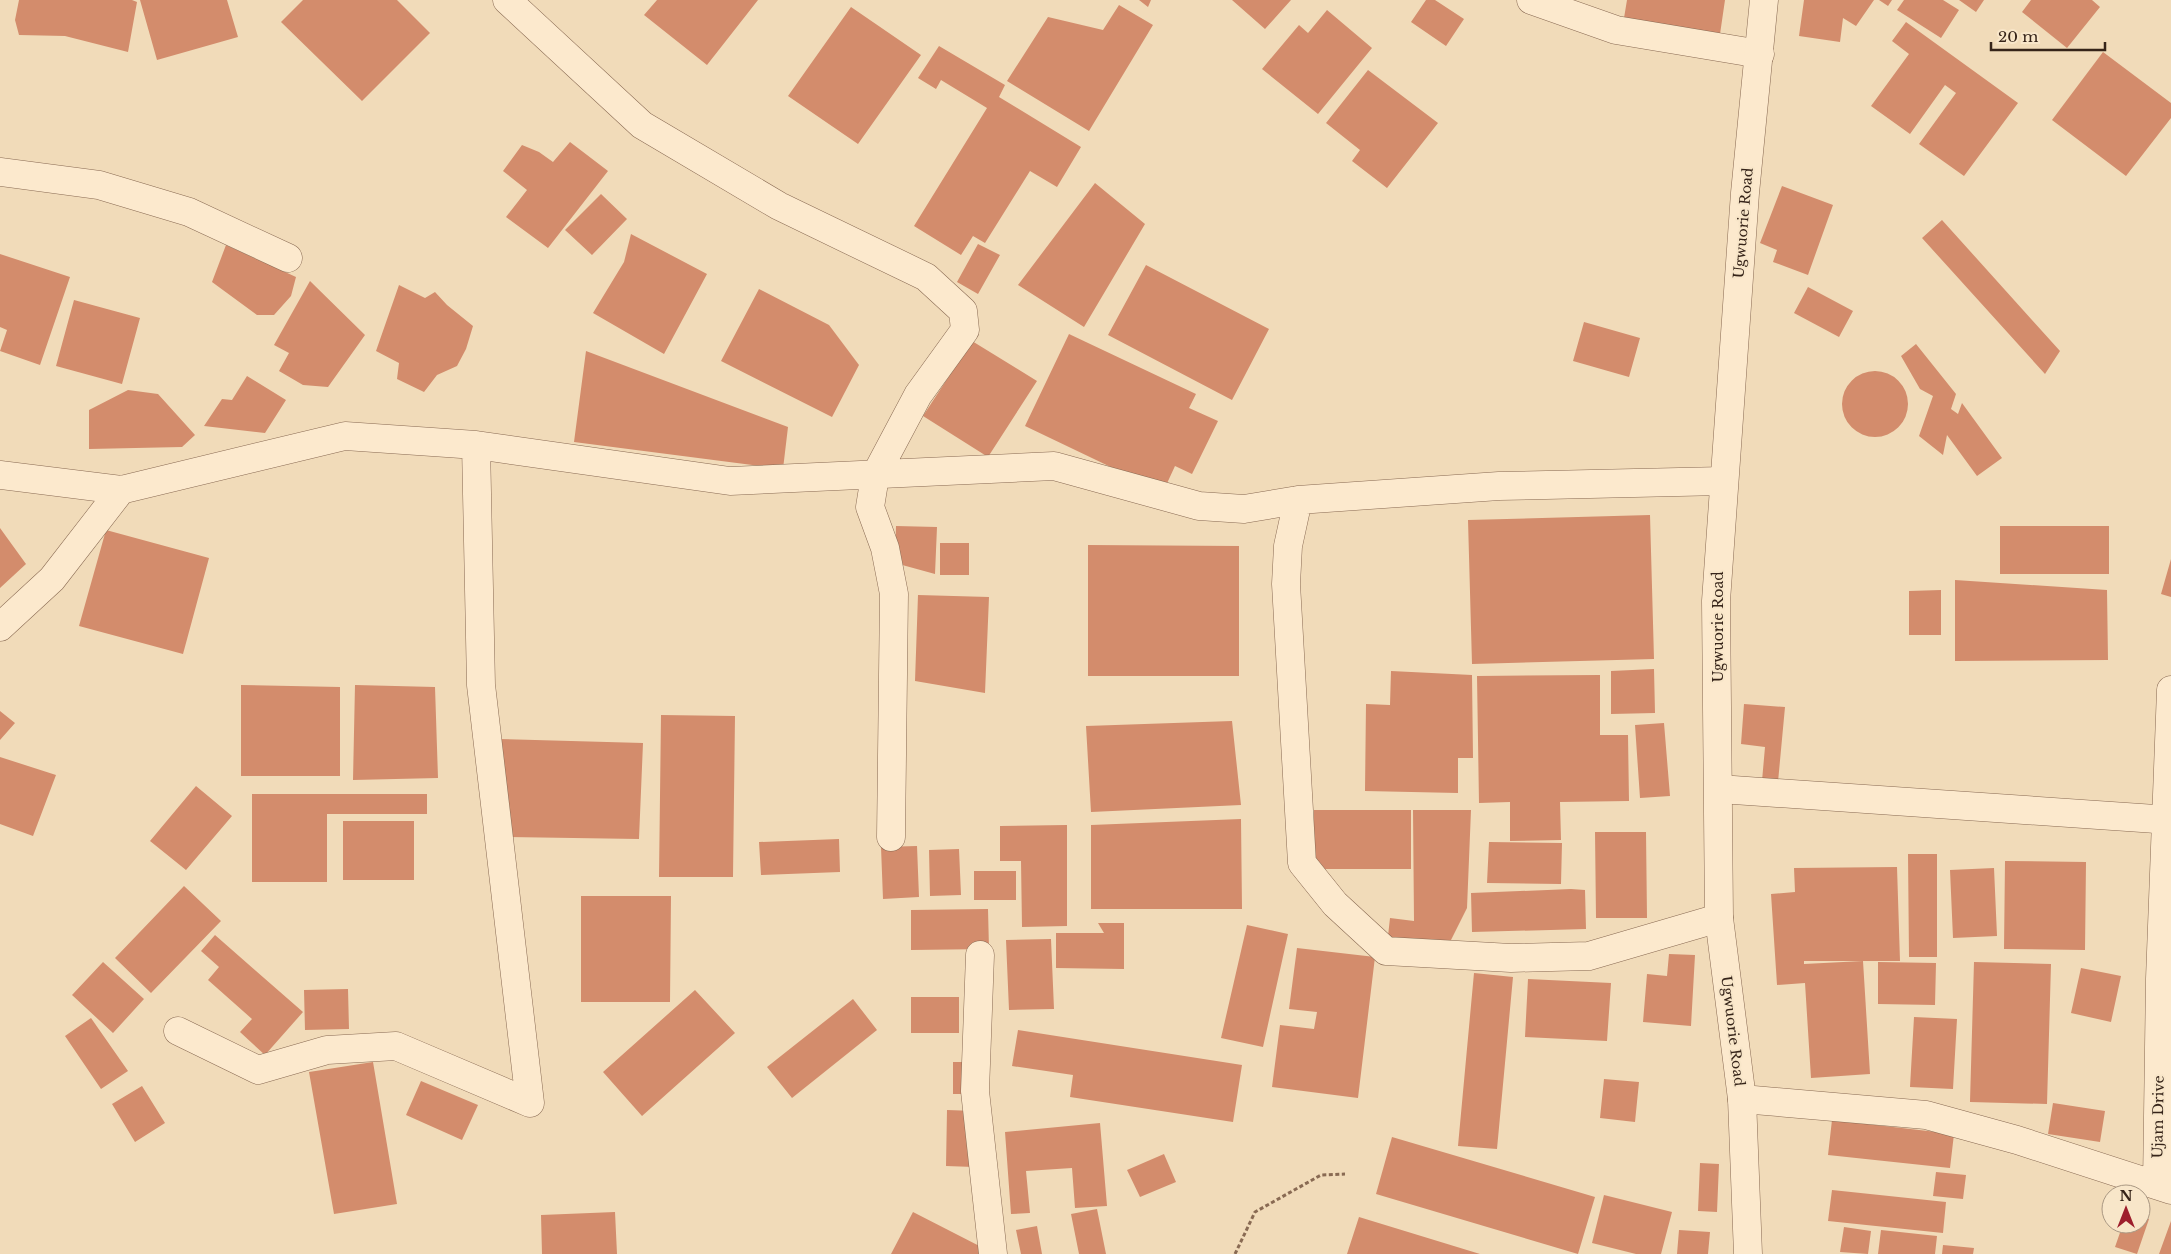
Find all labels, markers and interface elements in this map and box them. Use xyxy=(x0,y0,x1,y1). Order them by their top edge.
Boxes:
scale bar xyxy=(1991,20,2105,52)
text: 20 m xyxy=(1998,27,2038,46)
street label: Ugwuorie Road xyxy=(1729,166,1757,279)
street label: Ugwuorie Road xyxy=(1709,571,1727,683)
street label: Ugwuorie Road xyxy=(1717,975,1749,1088)
street label: Ujam Drive xyxy=(2148,1075,2168,1159)
north arrow xyxy=(2101,1184,2151,1234)
text: N xyxy=(2119,1187,2133,1205)

